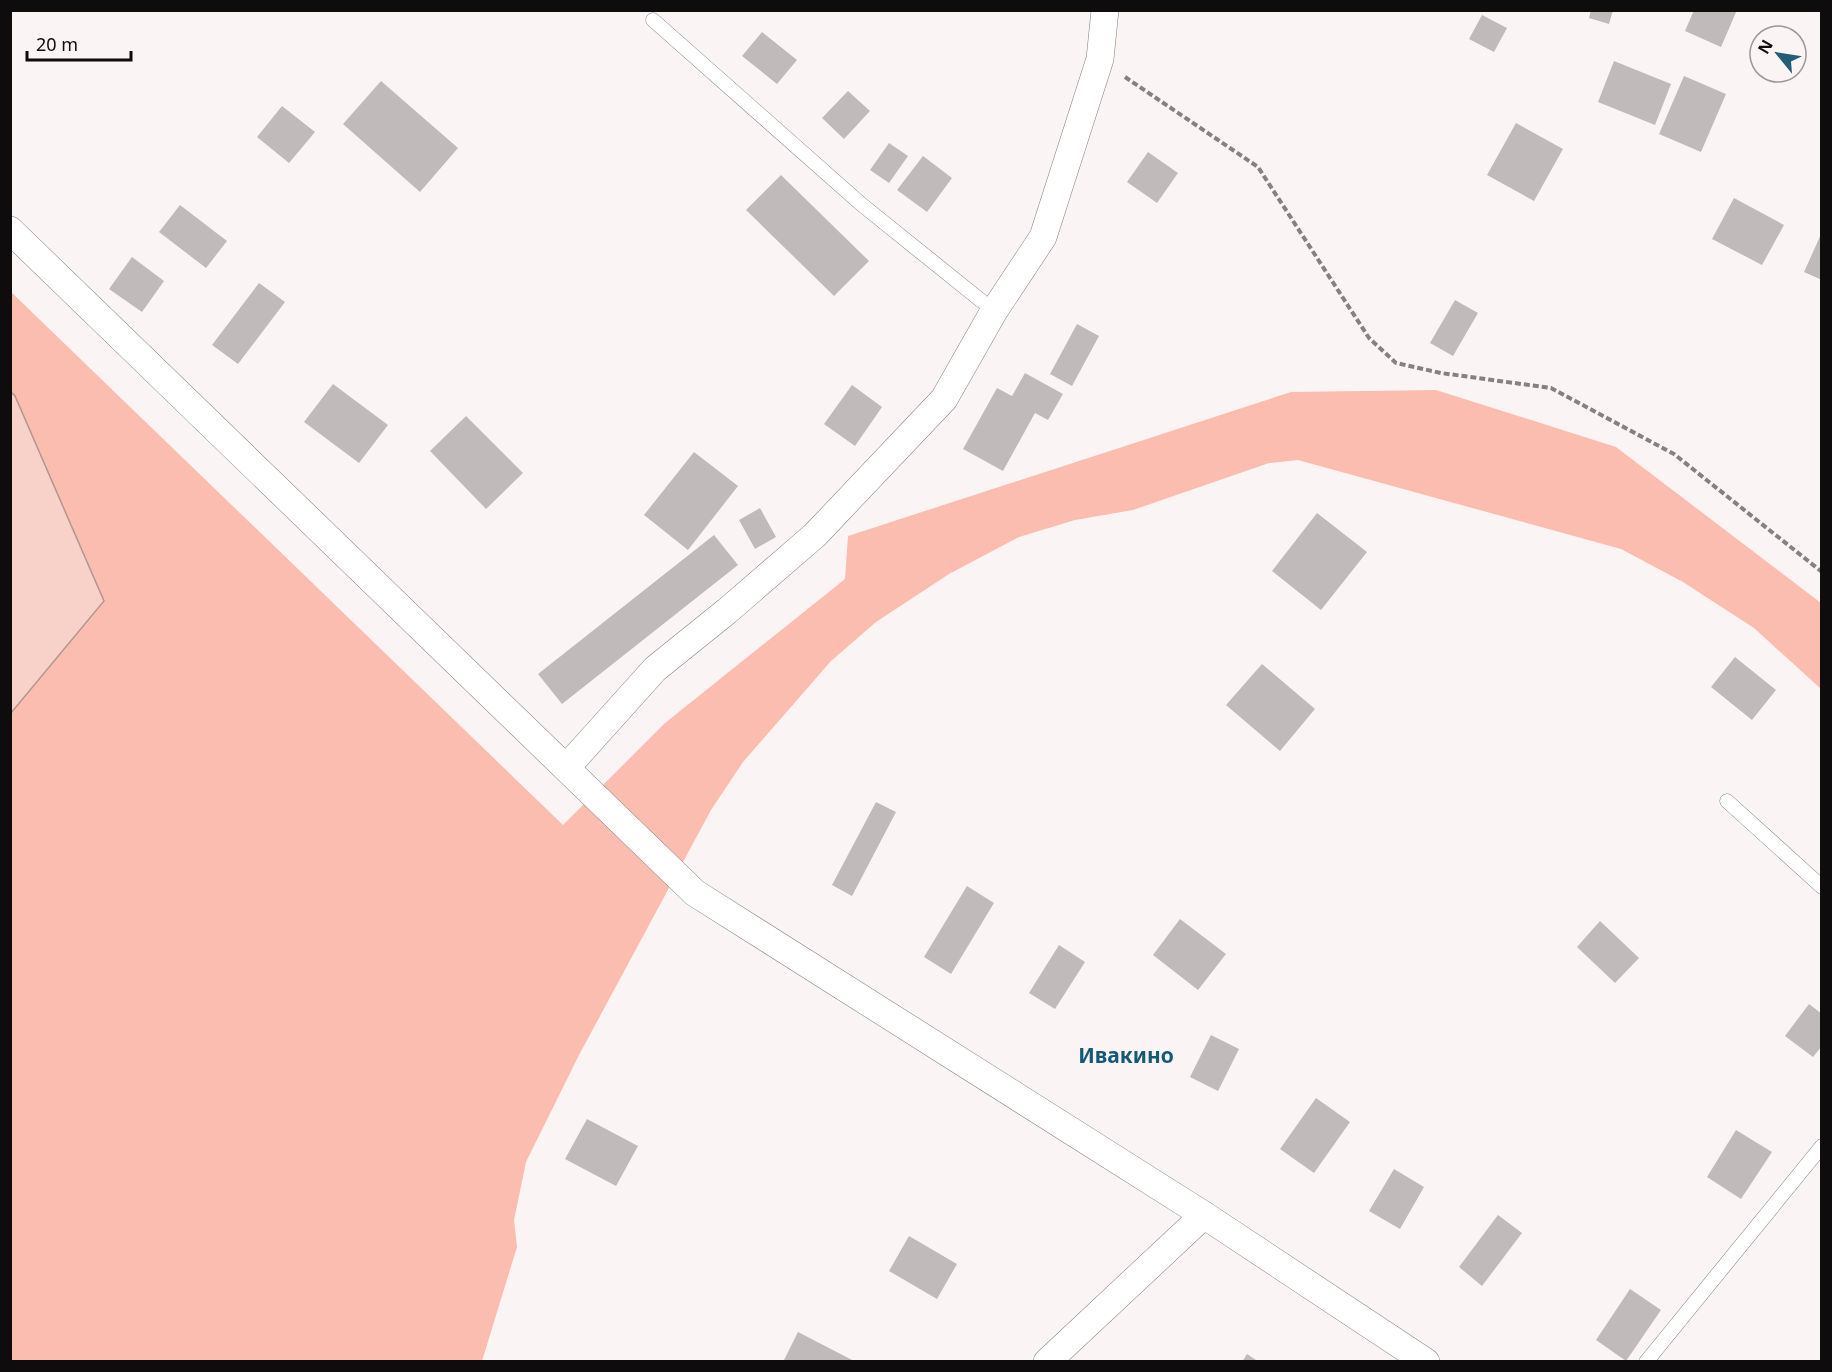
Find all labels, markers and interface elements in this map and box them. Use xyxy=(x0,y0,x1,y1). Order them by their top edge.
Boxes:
scale bar xyxy=(27,24,130,62)
north arrow xyxy=(1748,24,1808,84)
text: 20 m xyxy=(36,32,78,56)
text: N xyxy=(1752,35,1778,58)
district label: Ивакино xyxy=(1078,1041,1174,1069)

